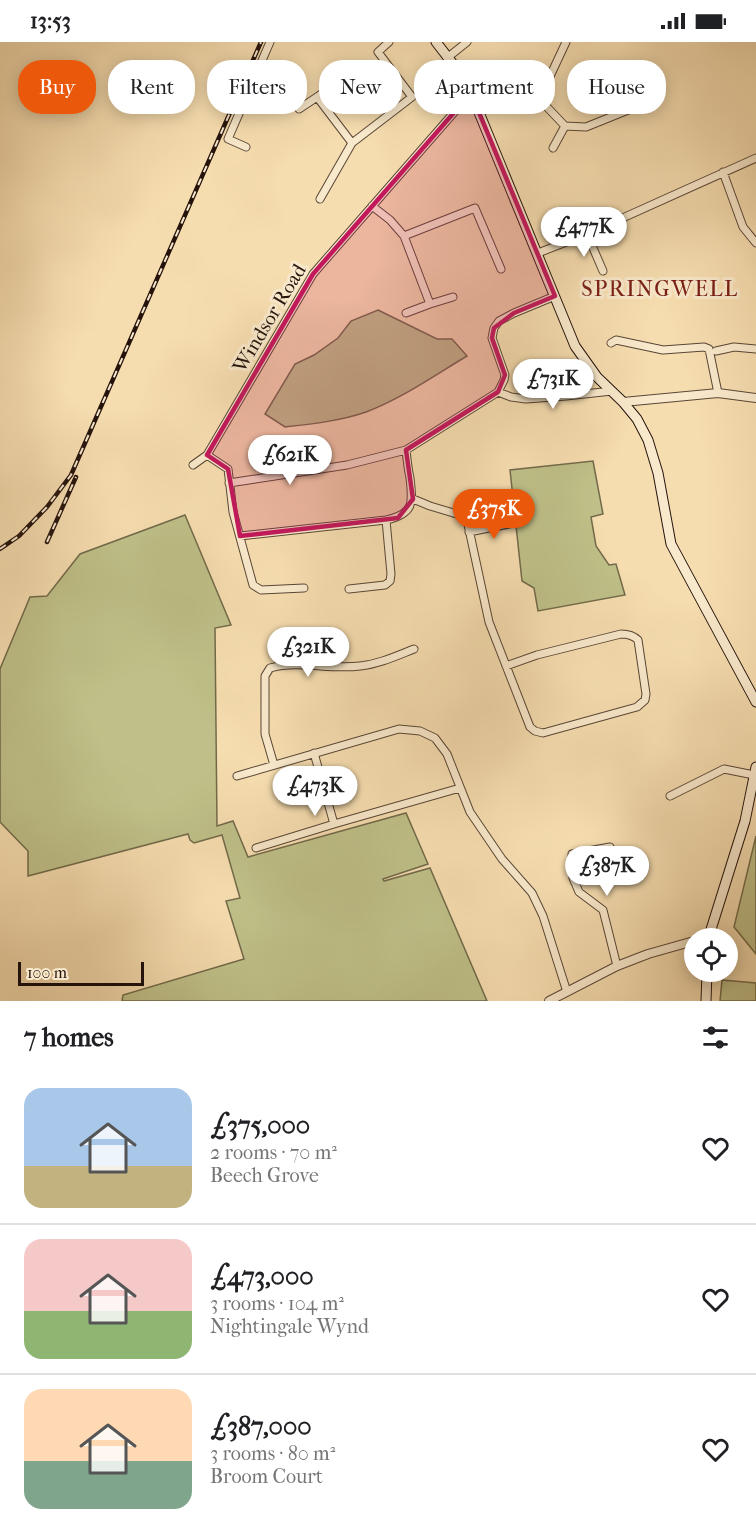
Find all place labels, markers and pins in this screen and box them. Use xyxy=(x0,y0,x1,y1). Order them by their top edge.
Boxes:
pin: £477K xyxy=(542,207,626,258)
pin: £731K xyxy=(511,359,595,410)
pin: £621K xyxy=(248,435,332,486)
pin: £375K xyxy=(452,489,536,540)
pin: £321K xyxy=(266,627,350,678)
pin: £473K xyxy=(273,766,357,817)
pin: £387K xyxy=(565,846,649,897)

